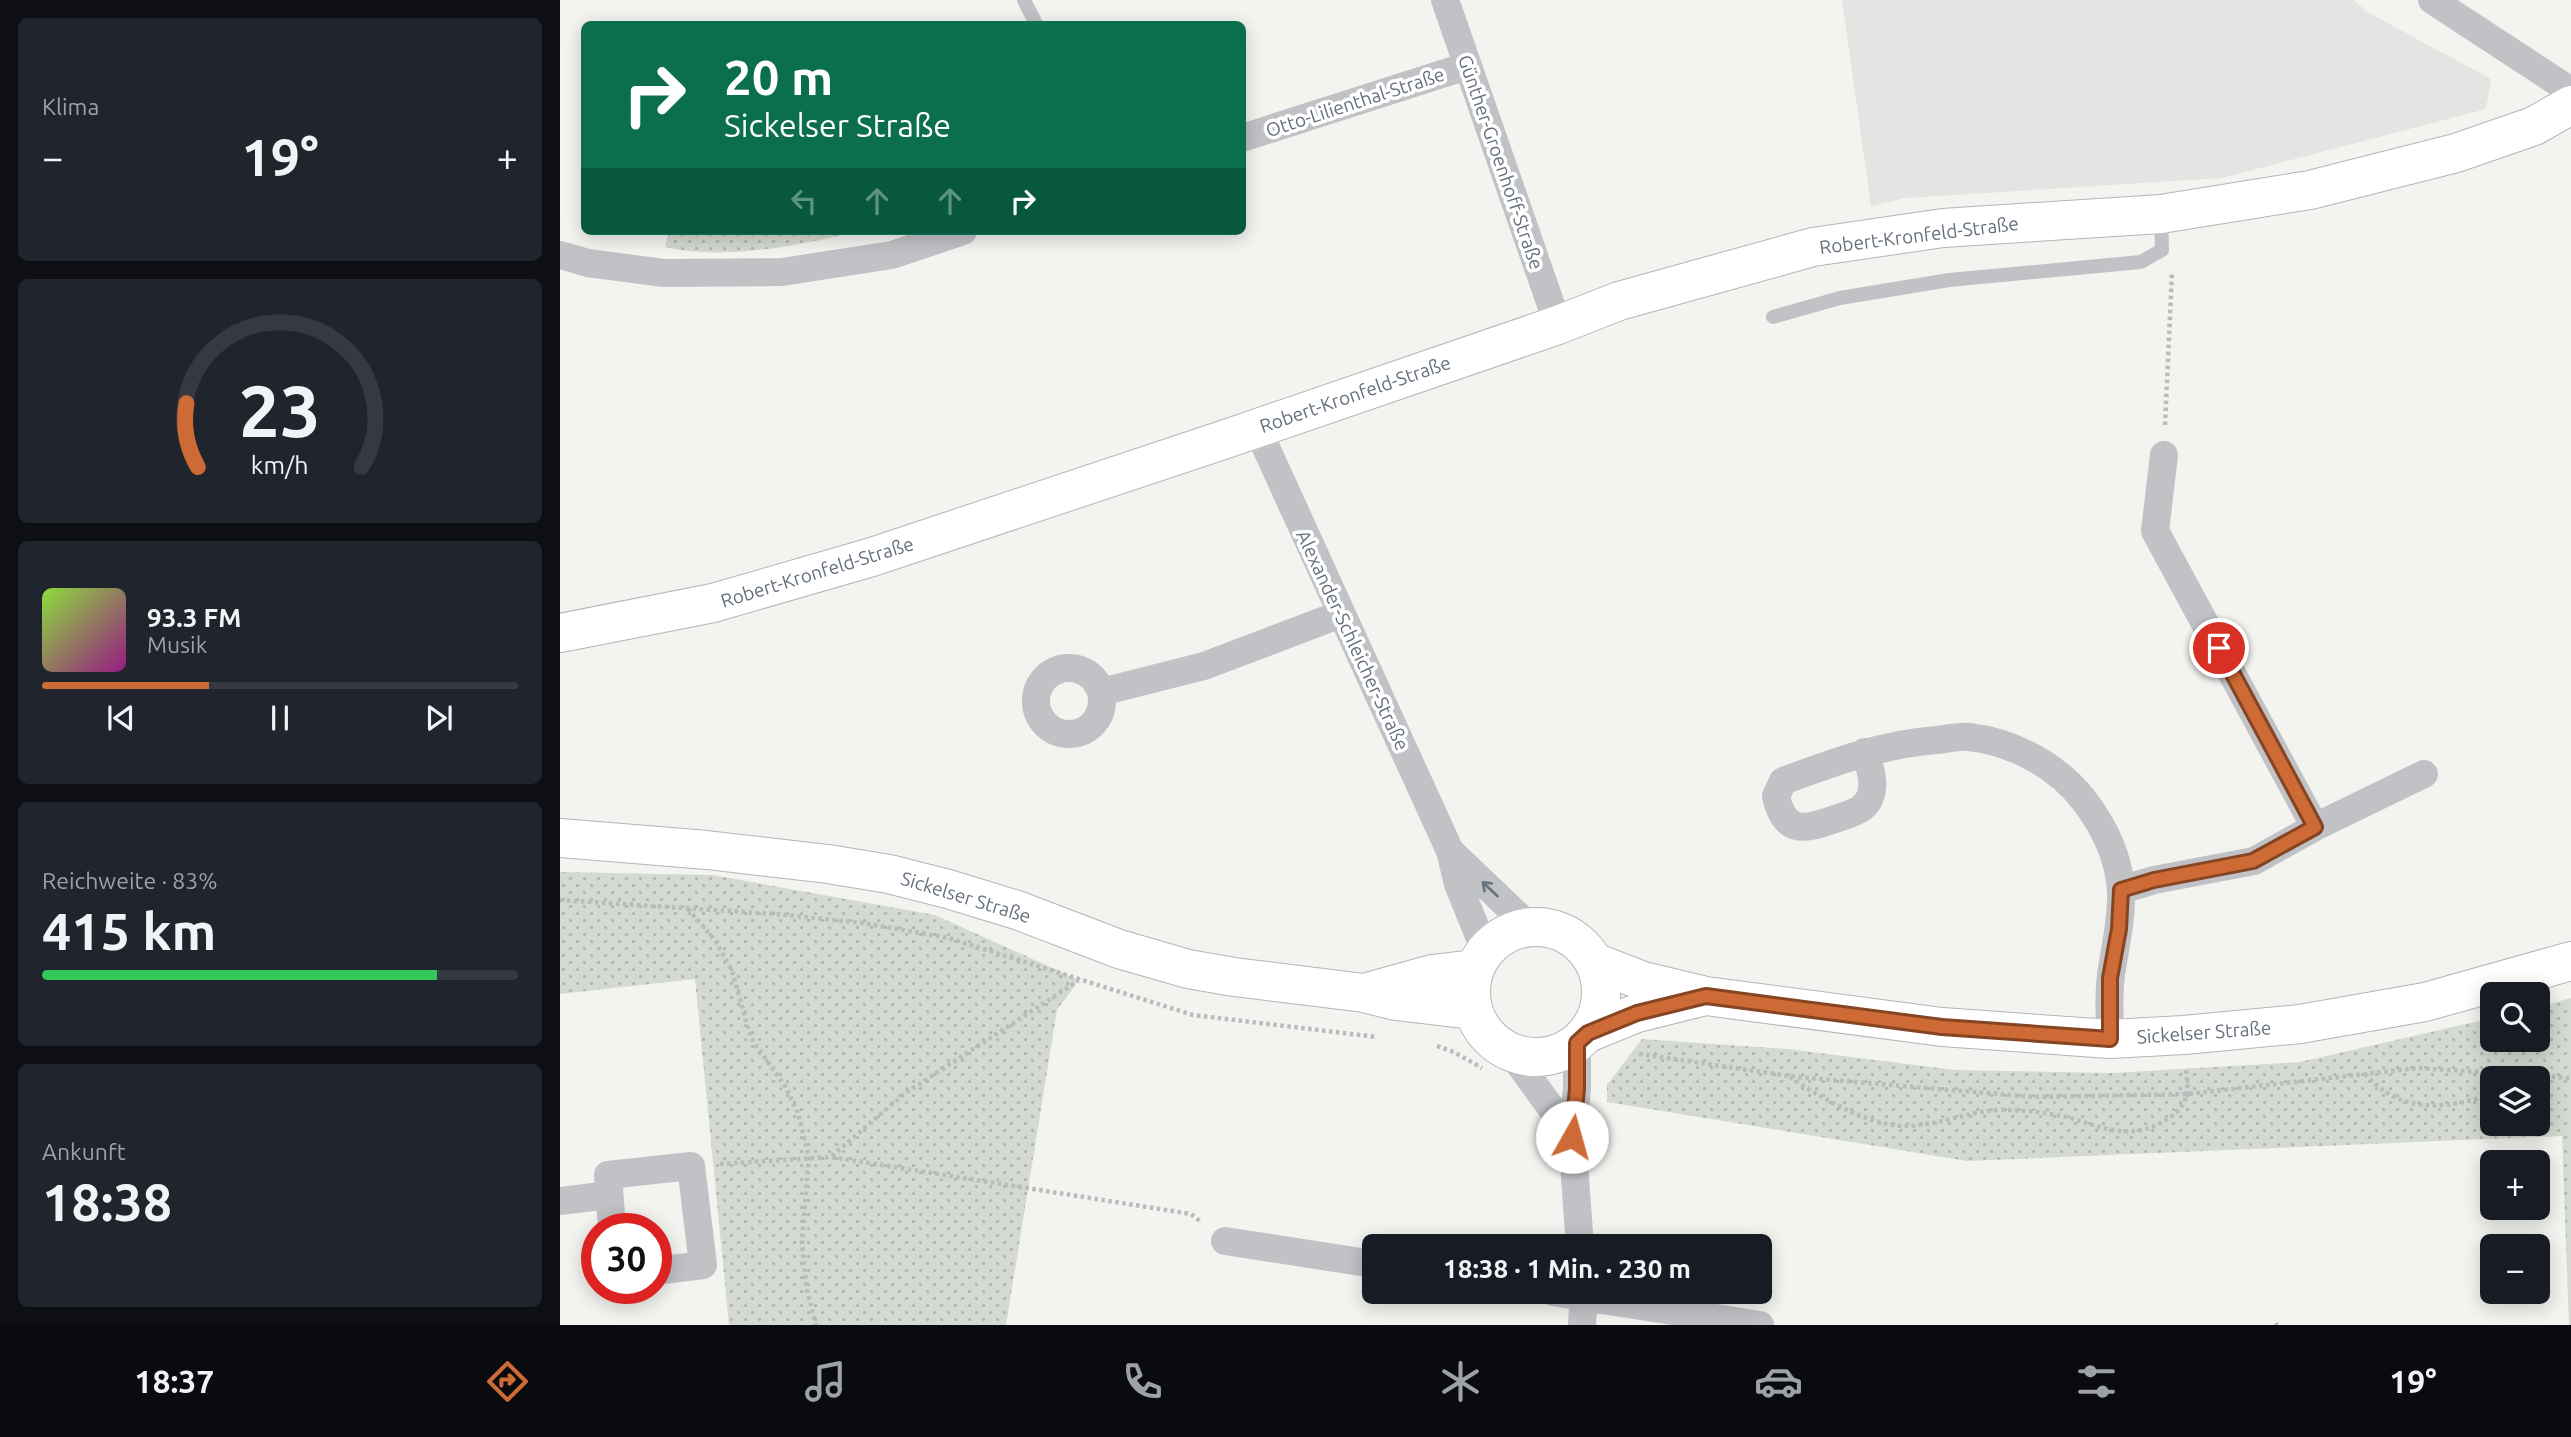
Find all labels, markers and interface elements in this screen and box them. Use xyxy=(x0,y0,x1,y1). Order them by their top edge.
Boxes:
icon: right xyxy=(609,49,700,140)
text: 20 m xyxy=(724,49,833,104)
street label: Günther-Groenhoff-Straße xyxy=(1454,52,1548,272)
street label: Otto-Lilienthal-Straße xyxy=(1263,63,1447,141)
text: Klima xyxy=(42,94,99,119)
text: Sickelser Straße xyxy=(724,107,951,143)
text: 19° xyxy=(241,128,319,186)
text: − xyxy=(42,136,63,178)
text: + xyxy=(497,136,518,178)
icon: left xyxy=(785,182,823,220)
icon: ahead xyxy=(858,182,896,220)
icon: ahead xyxy=(931,182,969,220)
icon: right xyxy=(1004,182,1042,220)
street label: Robert-Kronfeld-Straße xyxy=(1818,212,2020,258)
street label: Robert-Kronfeld-Straße xyxy=(1257,351,1453,437)
text: 23 xyxy=(239,370,321,452)
text: km/h xyxy=(251,451,309,479)
street label: Alexander-Schleicher-Straße xyxy=(1292,526,1414,754)
street label: Robert-Kronfeld-Straße xyxy=(718,532,916,612)
text: 93.3 FM xyxy=(147,603,241,632)
pin xyxy=(2189,618,2249,678)
icon: arrive xyxy=(2200,629,2238,667)
text: Musik xyxy=(147,632,207,657)
icon: previous xyxy=(102,699,140,737)
icon: pause xyxy=(261,699,299,737)
icon: next xyxy=(420,699,458,737)
street label: Sickelser Straße xyxy=(898,867,1034,927)
text: Reichweite · 83% xyxy=(42,868,218,893)
one-way arrow xyxy=(1482,880,1499,897)
text: 415 km xyxy=(42,902,216,960)
map controls xyxy=(2480,982,2550,1304)
button: search xyxy=(2480,982,2550,1052)
street label: Sickelser Straße xyxy=(2136,1016,2272,1048)
button: layers xyxy=(2480,1066,2550,1136)
position arrow xyxy=(1535,1100,1609,1174)
text: Ankunft xyxy=(42,1139,126,1164)
button: + xyxy=(2480,1150,2550,1220)
text: 18:38 xyxy=(42,1173,172,1231)
speed limit sign: 30 xyxy=(581,1213,672,1304)
button: − xyxy=(2480,1234,2550,1304)
text: 18:38 · 1 Min. · 230 m xyxy=(1443,1254,1691,1283)
icon: directions xyxy=(483,1357,532,1406)
icon: music xyxy=(801,1357,850,1406)
icon: phone xyxy=(1118,1357,1167,1406)
icon: climate xyxy=(1436,1357,1485,1406)
icon: car xyxy=(1754,1357,1803,1406)
icon: filters xyxy=(2072,1357,2121,1406)
text: 18:37 xyxy=(134,1363,214,1399)
text: 19° xyxy=(2389,1363,2437,1399)

